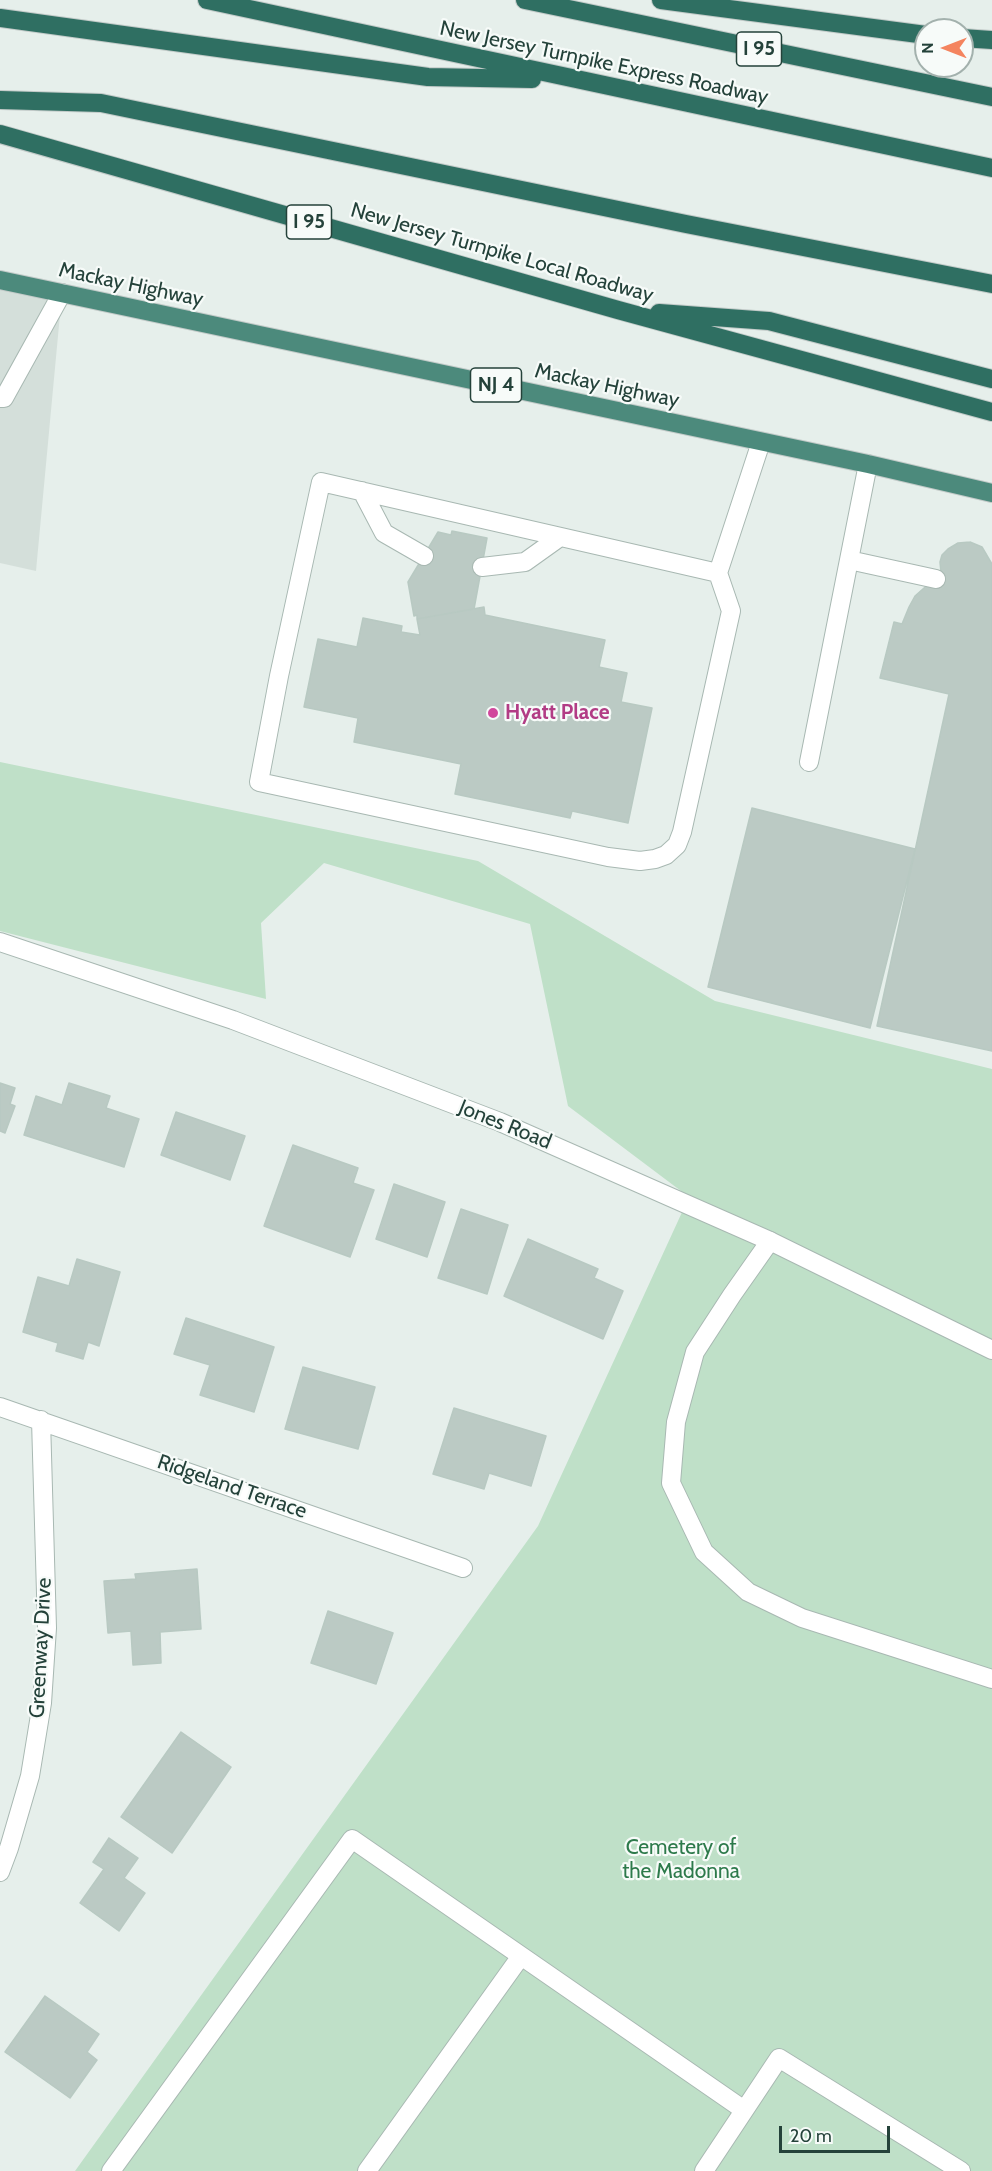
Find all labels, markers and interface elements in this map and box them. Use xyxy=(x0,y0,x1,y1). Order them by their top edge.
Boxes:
street label: New Jersey Turnpike Express Roadway xyxy=(437,16,771,110)
north arrow xyxy=(914,18,974,78)
road number: I 95 xyxy=(736,32,782,66)
text: N xyxy=(918,42,937,54)
street label: New Jersey Turnpike Local Roadway xyxy=(348,198,656,308)
road number: I 95 xyxy=(286,205,332,239)
street label: Mackay Highway xyxy=(56,257,206,313)
street label: Mackay Highway xyxy=(532,358,682,414)
road number: NJ 4 xyxy=(470,368,522,402)
place label: Hyatt Place xyxy=(505,700,609,726)
marker: Hyatt Place xyxy=(486,706,500,720)
street label: Jones Road xyxy=(455,1095,555,1155)
street label: Ridgeland Terrace xyxy=(154,1450,310,1524)
street label: Greenway Drive xyxy=(25,1577,57,1719)
park label: Cemetery of the Madonna xyxy=(622,1835,740,1885)
scale bar xyxy=(782,2114,893,2152)
text: 20 m xyxy=(790,2125,832,2147)

